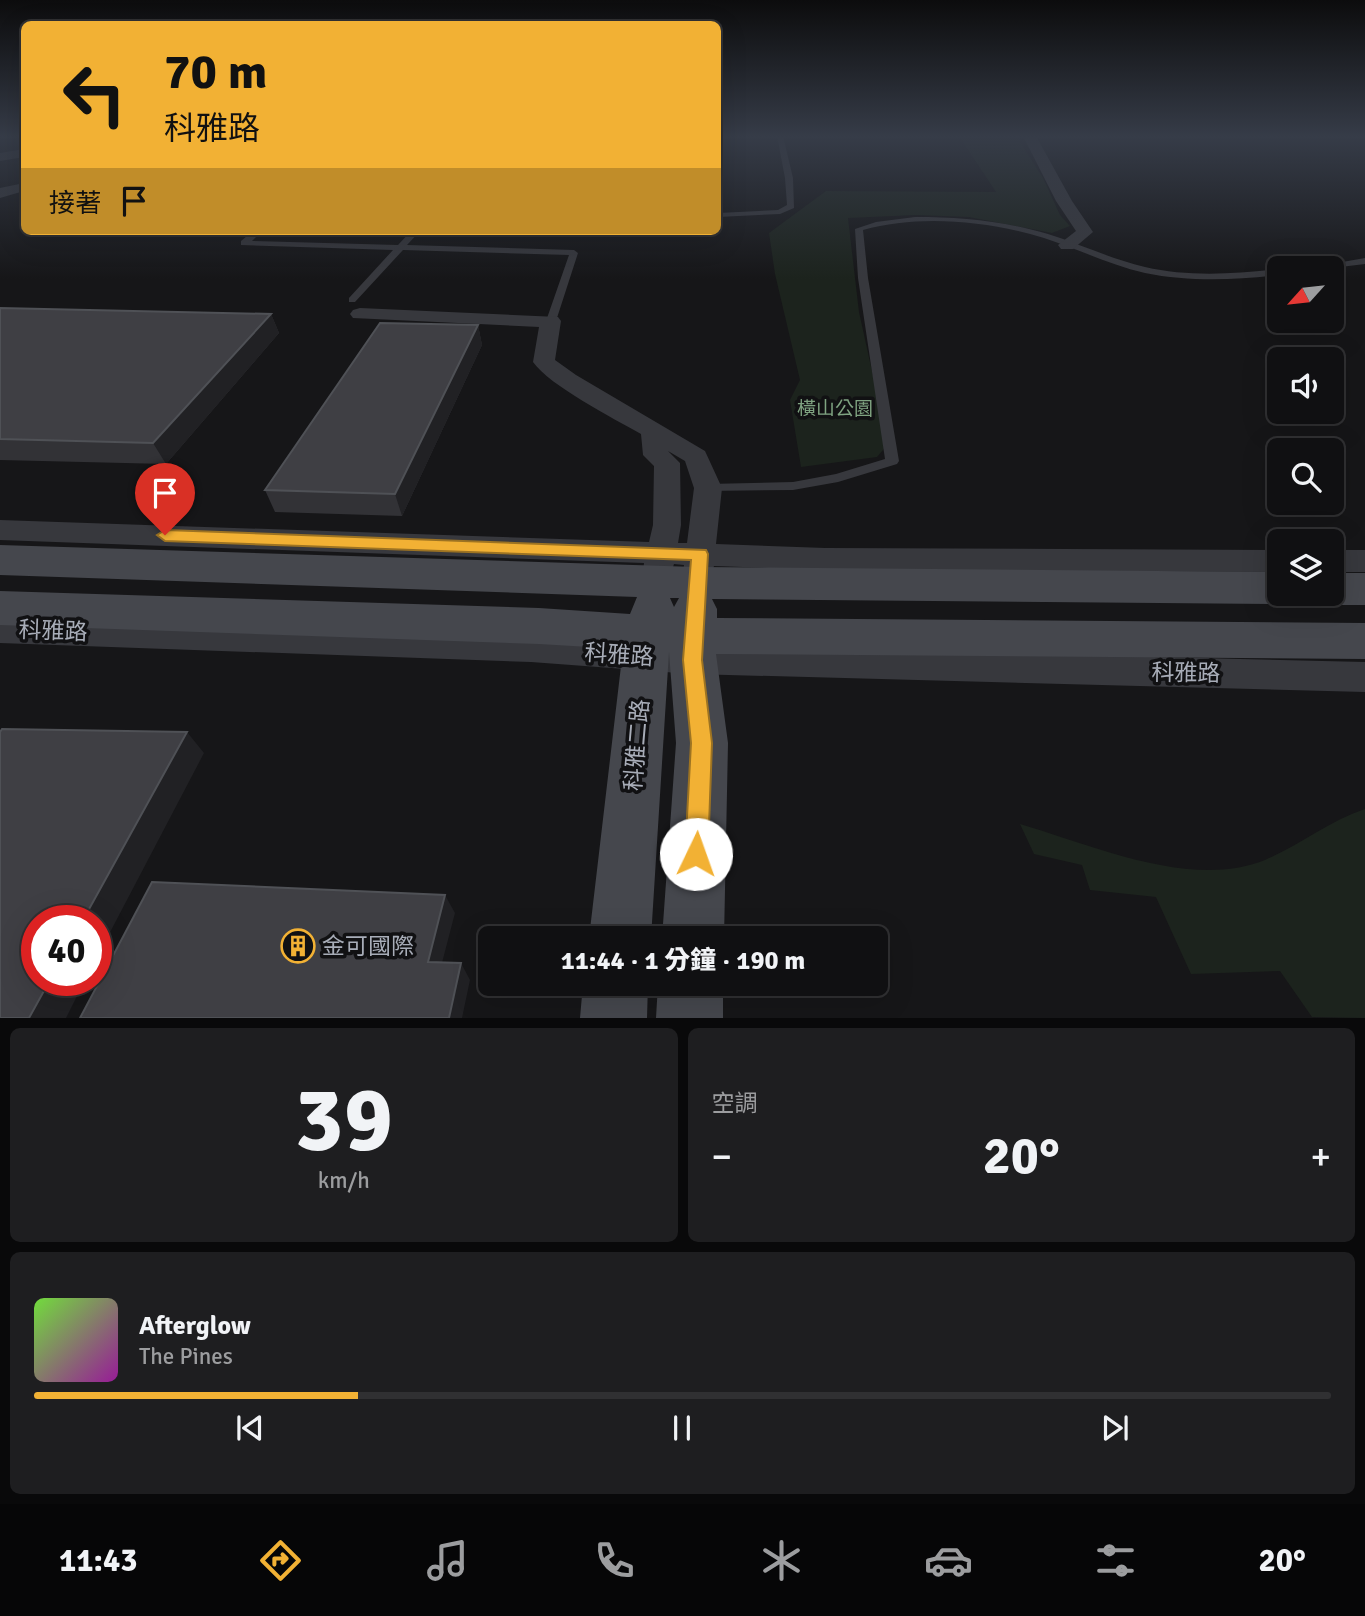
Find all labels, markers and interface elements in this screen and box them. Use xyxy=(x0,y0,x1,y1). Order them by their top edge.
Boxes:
text: 70 m xyxy=(164,42,267,102)
icon: left xyxy=(49,49,140,140)
text: 科雅路 xyxy=(164,109,260,148)
icon: arrive xyxy=(115,182,153,220)
text: 接著 xyxy=(49,188,101,220)
north arrow xyxy=(1267,256,1344,332)
map controls xyxy=(1267,256,1344,606)
button: sound xyxy=(1267,347,1344,424)
park label: 橫山公園 xyxy=(797,397,873,421)
button: search xyxy=(1267,438,1344,515)
pin xyxy=(135,463,195,535)
icon: arrive xyxy=(146,474,184,512)
button: layers xyxy=(1267,529,1344,606)
street label: 科雅路 xyxy=(18,615,88,647)
street label: 科雅路 xyxy=(584,638,654,672)
street label: 科雅路 xyxy=(1151,658,1221,688)
street label: 科雅二路 xyxy=(619,698,655,792)
position arrow xyxy=(659,817,733,891)
speed limit sign: 40 xyxy=(21,905,112,996)
building icon: 金可國際 xyxy=(279,927,317,965)
place label: 金可國際 xyxy=(322,932,414,961)
text: 11:44 · 1 分鐘 · 190 m xyxy=(561,945,805,977)
text: 39 xyxy=(295,1064,393,1177)
text: 空調 xyxy=(712,1089,758,1118)
text: 20° xyxy=(983,1124,1060,1188)
text: − xyxy=(712,1133,732,1180)
text: + xyxy=(1310,1133,1331,1180)
text: km/h xyxy=(318,1166,370,1195)
text: Afterglow xyxy=(139,1310,251,1342)
text: The Pines xyxy=(139,1342,233,1371)
icon: previous xyxy=(231,1409,269,1447)
icon: pause xyxy=(663,1409,701,1447)
icon: next xyxy=(1096,1409,1134,1447)
icon: directions xyxy=(256,1536,305,1585)
icon: music xyxy=(423,1536,472,1585)
icon: phone xyxy=(590,1536,639,1585)
icon: climate xyxy=(757,1536,806,1585)
icon: car xyxy=(924,1536,973,1585)
icon: filters xyxy=(1091,1536,1140,1585)
text: 11:43 xyxy=(59,1541,138,1580)
text: 20° xyxy=(1258,1541,1306,1580)

